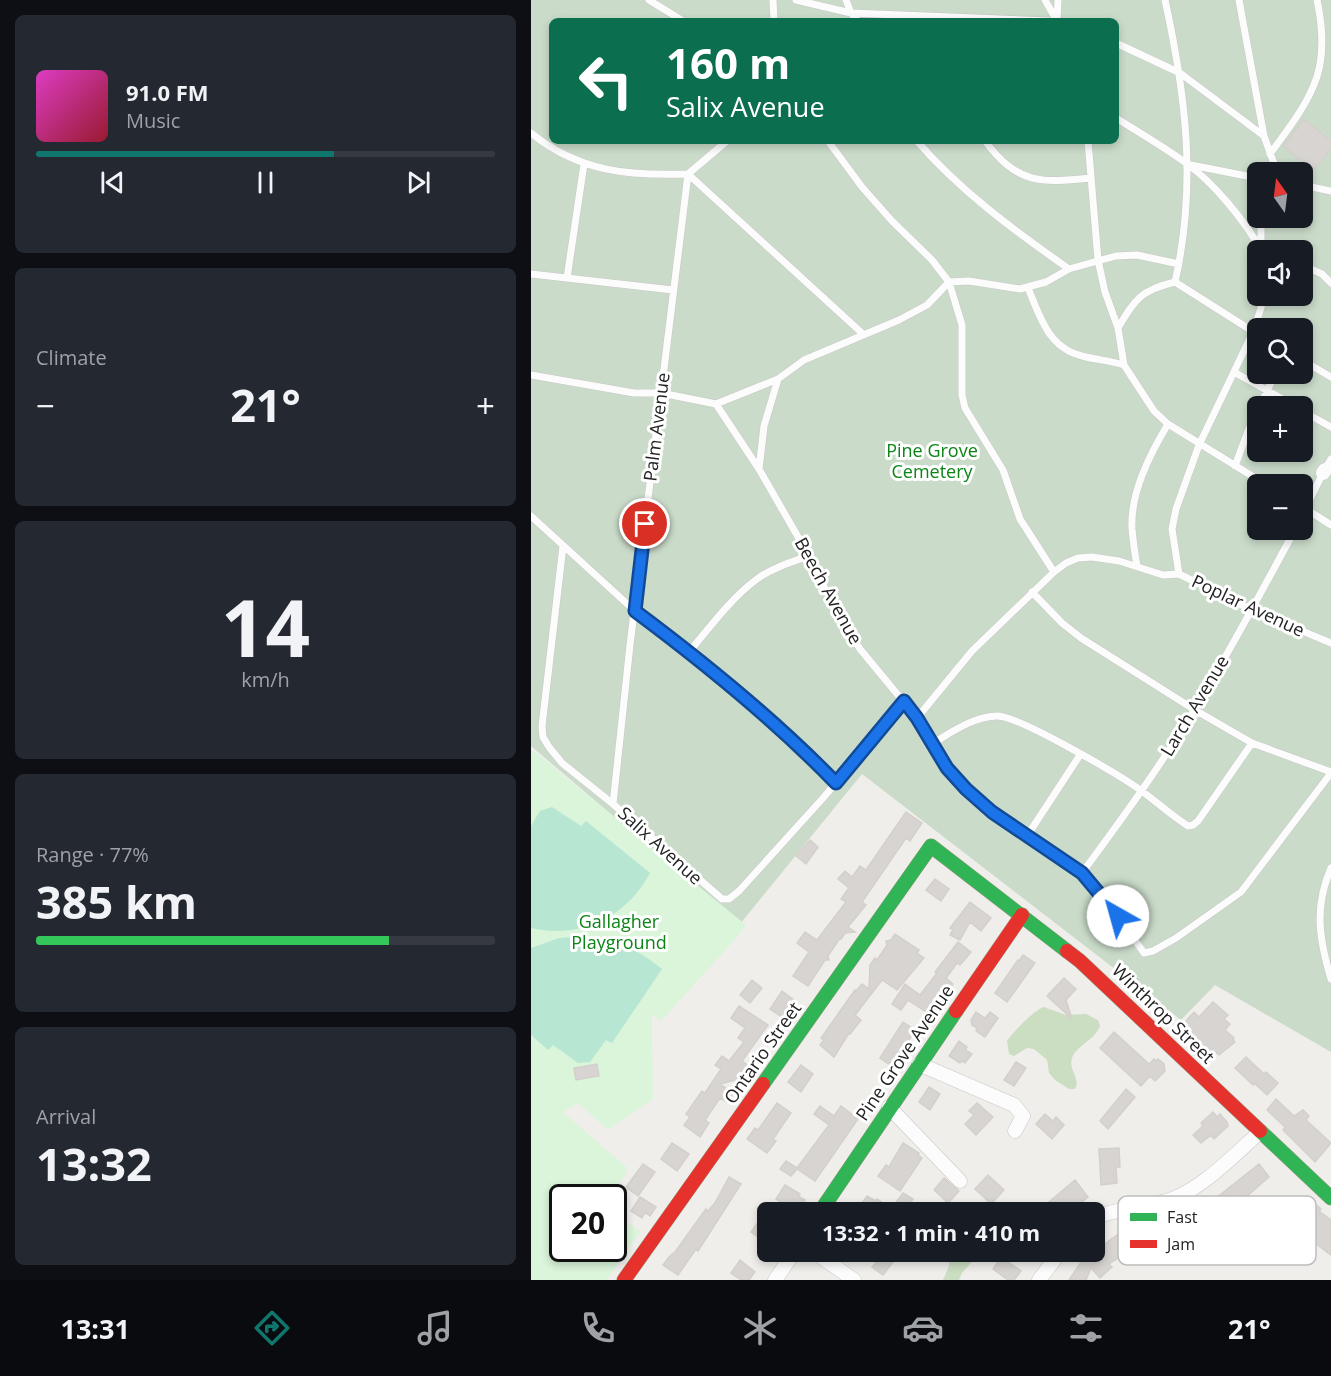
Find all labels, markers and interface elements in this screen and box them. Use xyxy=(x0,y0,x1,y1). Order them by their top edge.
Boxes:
text: 160 m xyxy=(666,34,790,91)
icon: left xyxy=(567,42,645,120)
text: 91.0 FM xyxy=(126,77,209,107)
text: Salix Avenue xyxy=(666,88,825,125)
text: Music xyxy=(126,107,180,134)
north arrow xyxy=(1247,162,1313,228)
map controls xyxy=(1247,162,1313,540)
icon: previous xyxy=(96,166,129,199)
icon: pause xyxy=(249,166,282,199)
icon: next xyxy=(402,166,435,199)
button: sound xyxy=(1247,240,1313,306)
button: search xyxy=(1247,318,1313,384)
text: Climate xyxy=(36,344,107,371)
street label: Palm Avenue xyxy=(637,371,675,483)
text: 21° xyxy=(230,374,301,435)
text: − xyxy=(36,383,55,428)
text: + xyxy=(476,383,495,428)
button: + xyxy=(1247,396,1313,462)
park label: Pine Grove Cemetery xyxy=(886,438,978,483)
button: − xyxy=(1247,474,1313,540)
pin xyxy=(619,498,670,549)
icon: arrive xyxy=(628,507,661,540)
street label: Beech Avenue xyxy=(790,533,868,648)
street label: Poplar Avenue xyxy=(1188,568,1309,642)
text: 14 xyxy=(221,574,310,680)
street label: Larch Avenue xyxy=(1155,651,1234,760)
text: km/h xyxy=(241,666,290,693)
street label: Salix Avenue xyxy=(613,801,708,890)
text: Range · 77% xyxy=(36,841,149,868)
text: 385 km xyxy=(36,871,197,932)
position arrow xyxy=(1086,884,1150,948)
park label: Gallagher Playground xyxy=(571,909,667,954)
street label: Winthrop Street xyxy=(1107,958,1220,1068)
street label: Pine Grove Avenue xyxy=(850,980,959,1125)
street label: Ontario Street xyxy=(718,997,806,1108)
text: Arrival xyxy=(36,1103,96,1130)
text: 13:32 xyxy=(36,1133,152,1194)
speed limit sign: 20 xyxy=(549,1184,627,1262)
legend xyxy=(1118,1196,1316,1265)
text: Fast xyxy=(1167,1206,1198,1228)
text: 13:32 · 1 min · 410 m xyxy=(822,1217,1040,1247)
text: Jam xyxy=(1165,1233,1195,1255)
icon: directions xyxy=(251,1307,293,1349)
icon: music xyxy=(414,1307,456,1349)
icon: phone xyxy=(577,1307,619,1349)
icon: climate xyxy=(739,1307,781,1349)
icon: car xyxy=(902,1307,944,1349)
icon: filters xyxy=(1065,1307,1107,1349)
text: 13:31 xyxy=(60,1310,130,1347)
text: 21° xyxy=(1228,1310,1270,1347)

